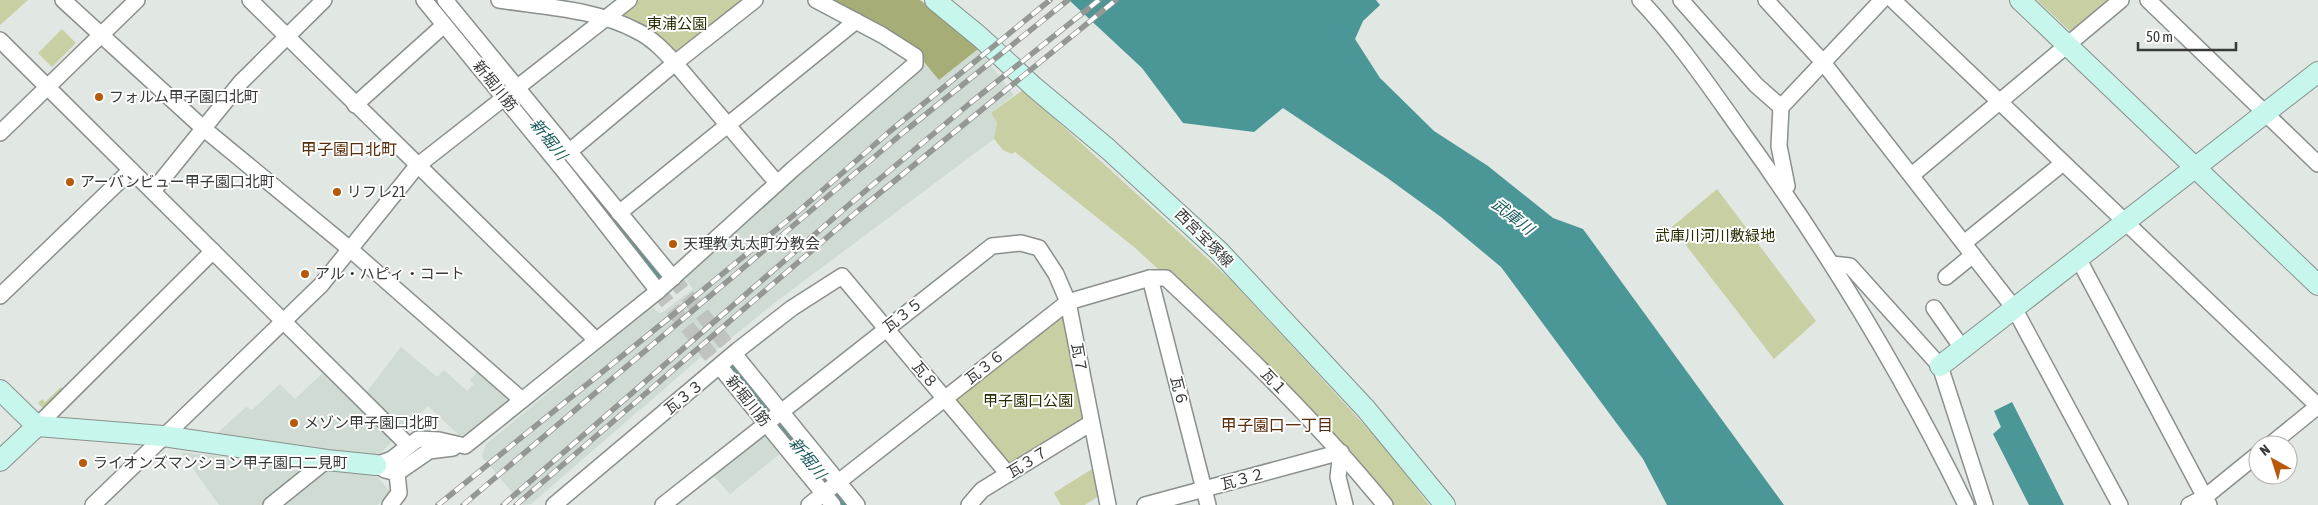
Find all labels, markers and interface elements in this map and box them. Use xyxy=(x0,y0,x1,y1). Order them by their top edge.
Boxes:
park label: 東浦公園 xyxy=(647,15,707,32)
scale bar xyxy=(2138,20,2236,52)
text: 50 m xyxy=(2146,28,2173,45)
street label: 新堀川筋 xyxy=(470,57,521,114)
place label: フォルム甲子園口北町 xyxy=(109,88,259,105)
marker: フォルム甲子園口北町 xyxy=(93,91,105,103)
water label: 新堀川 xyxy=(527,115,572,165)
district label: 甲子園口北町 xyxy=(301,140,397,158)
place label: アーバンビュー甲子園口北町 xyxy=(80,173,275,190)
marker: アーバンビュー甲子園口北町 xyxy=(64,176,76,188)
place label: リフレ21 xyxy=(347,183,406,200)
marker: リフレ21 xyxy=(331,186,343,198)
water label: 武庫川 xyxy=(1489,194,1539,239)
street label: 西宮宝塚線 xyxy=(1172,205,1237,270)
park label: 武庫川河川敷緑地 xyxy=(1655,227,1775,244)
place label: 天理教 丸太町分教会 xyxy=(683,235,820,252)
marker: 天理教 丸太町分教会 xyxy=(667,238,679,250)
place label: アル・ハピィ・コート xyxy=(315,265,465,282)
marker: アル・ハピィ・コート xyxy=(299,268,311,280)
street label: 瓦３５ xyxy=(880,294,926,335)
street label: 瓦７ xyxy=(1069,342,1090,374)
street label: 瓦３６ xyxy=(962,346,1008,387)
street label: 瓦８ xyxy=(909,358,942,392)
street label: 瓦１ xyxy=(1258,365,1291,398)
street label: 新堀川筋 xyxy=(723,372,774,429)
street label: 瓦６ xyxy=(1168,374,1191,407)
street label: 瓦３３ xyxy=(661,376,707,417)
park label: 甲子園口公園 xyxy=(983,392,1073,409)
place label: メゾン甲子園口北町 xyxy=(304,414,439,431)
district label: 甲子園口一丁目 xyxy=(1221,416,1333,434)
marker: メゾン甲子園口北町 xyxy=(288,417,300,429)
water label: 新堀川 xyxy=(786,434,831,484)
north arrow xyxy=(2248,435,2298,485)
text: N xyxy=(2257,441,2273,459)
street label: 瓦３７ xyxy=(1004,442,1051,481)
place label: ライオンズマンション甲子園口二見町 xyxy=(93,454,348,471)
marker: ライオンズマンション甲子園口二見町 xyxy=(77,457,89,469)
street label: 瓦３２ xyxy=(1219,464,1267,493)

